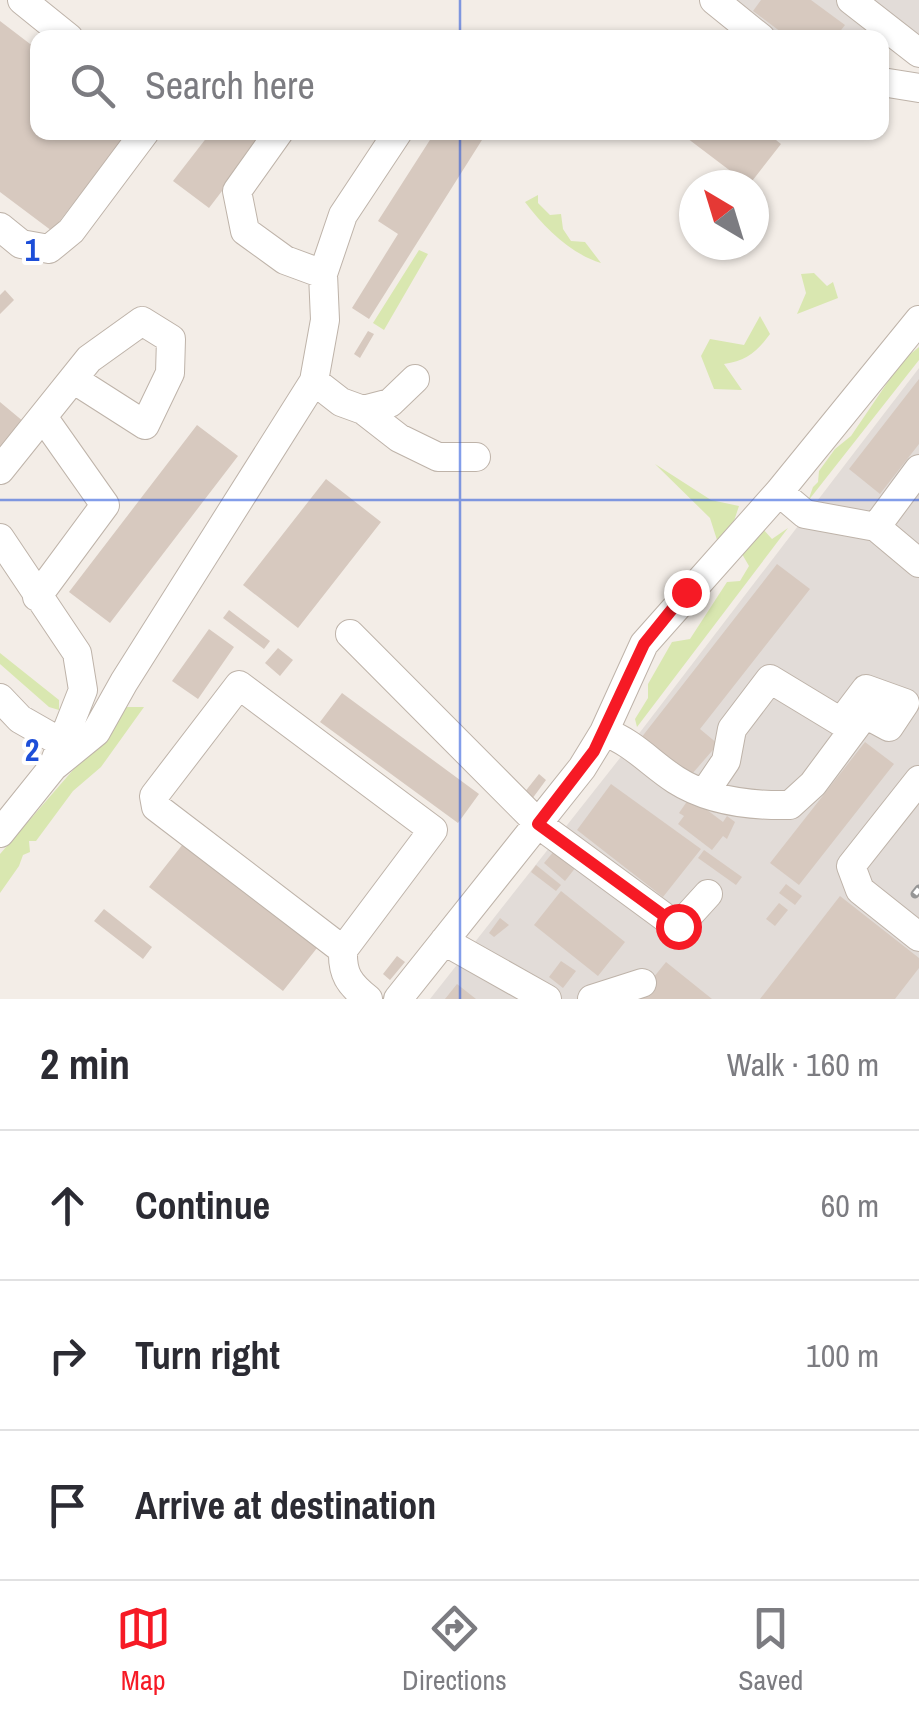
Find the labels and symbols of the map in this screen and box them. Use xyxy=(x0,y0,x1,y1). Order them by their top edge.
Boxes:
north arrow xyxy=(679,170,769,260)
text: 1 xyxy=(25,228,40,271)
route end xyxy=(664,570,710,616)
text: 2 xyxy=(25,728,39,771)
route start xyxy=(656,904,702,950)

